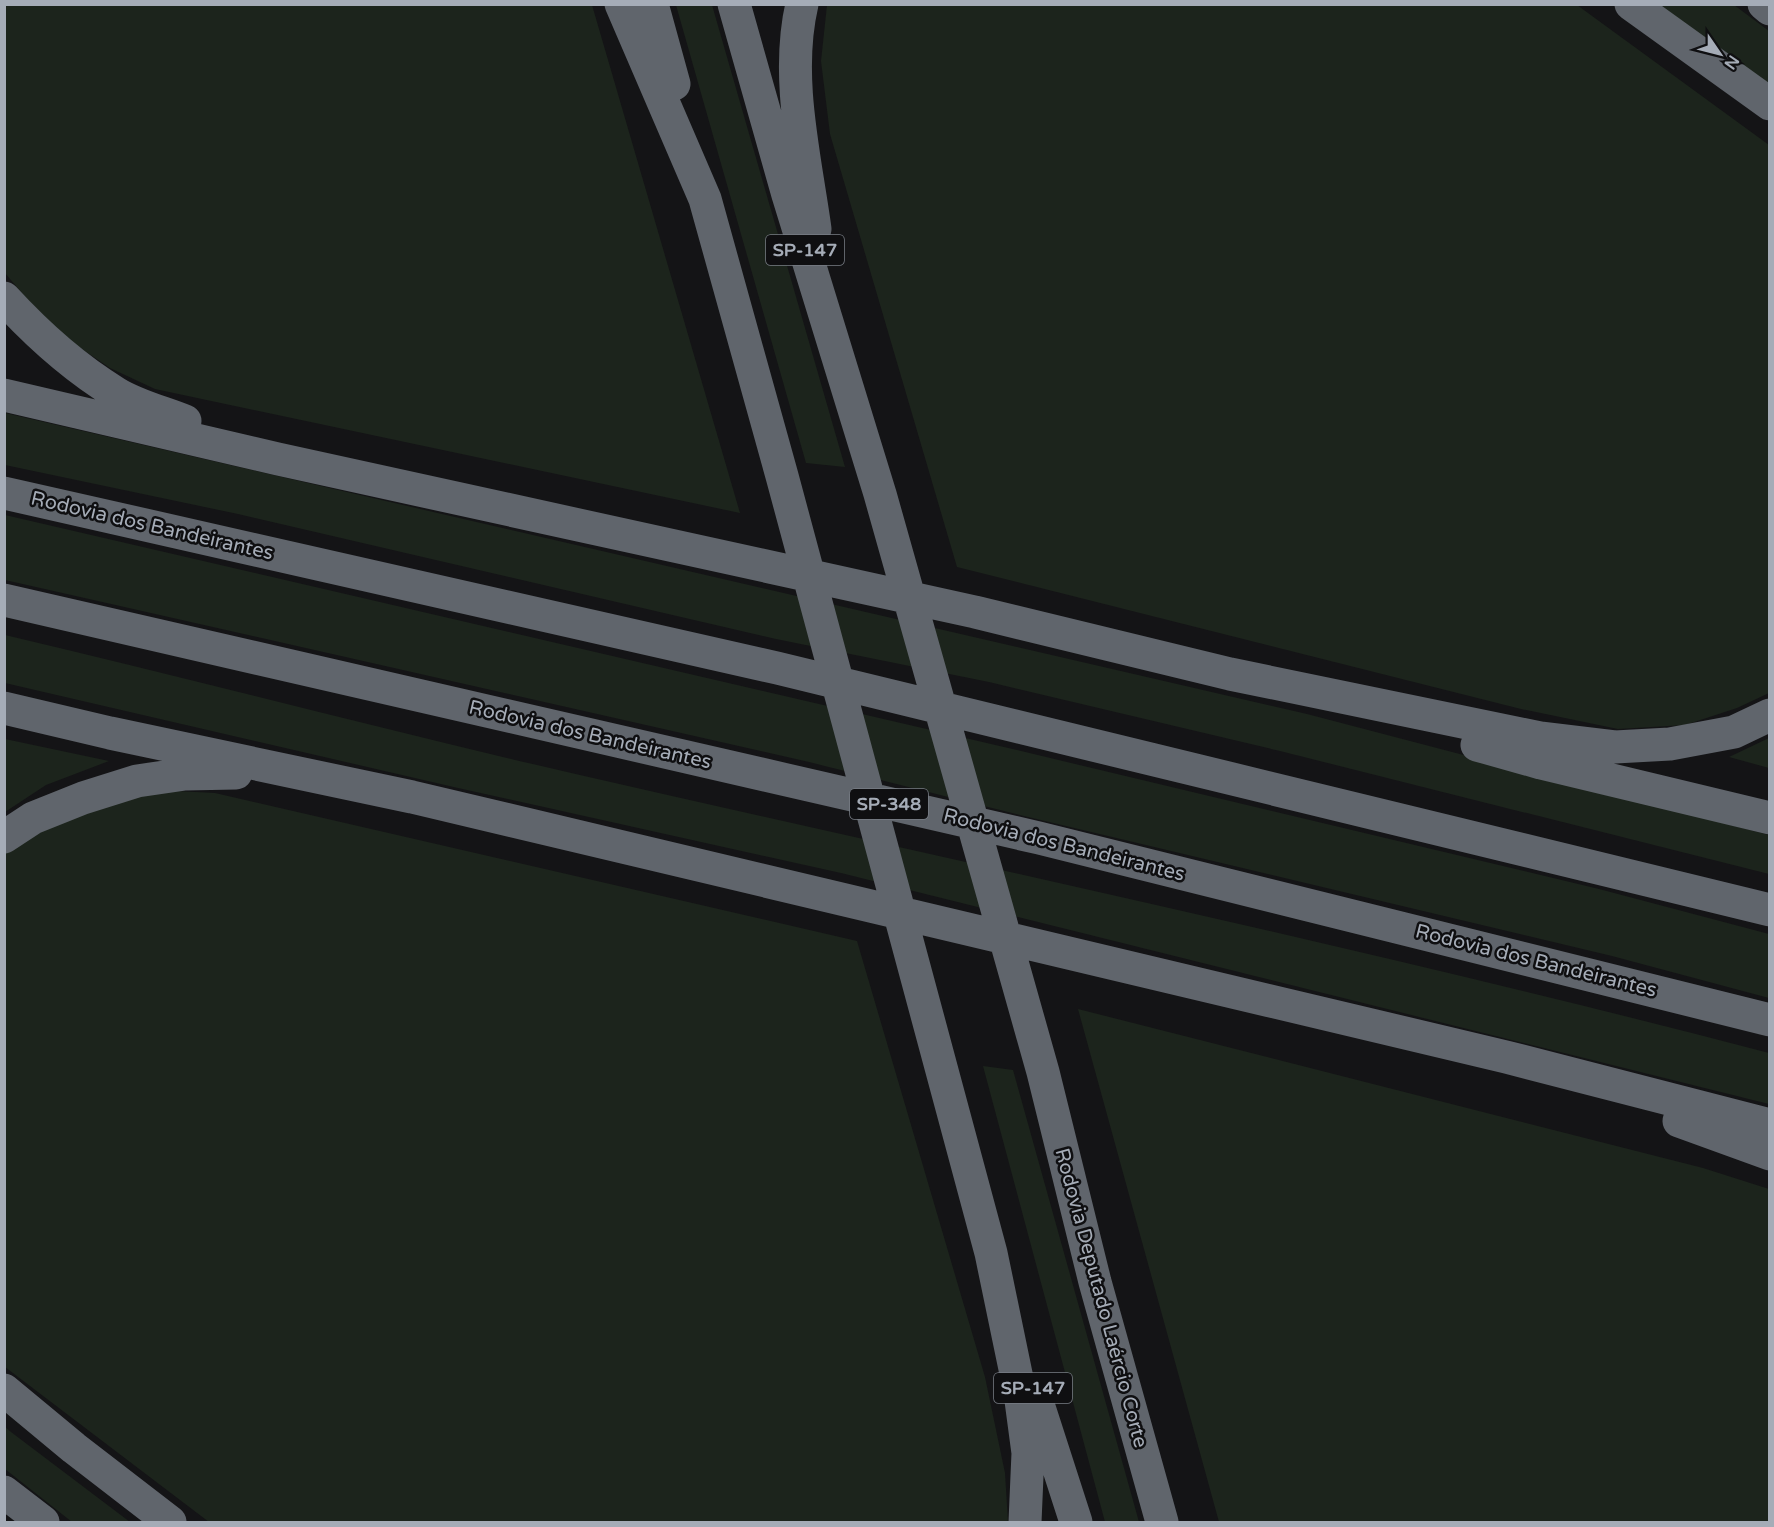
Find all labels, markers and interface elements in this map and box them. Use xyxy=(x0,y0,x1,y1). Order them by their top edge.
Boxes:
north arrow xyxy=(1690,24,1750,84)
text: N xyxy=(1720,51,1743,73)
road number: SP-147 xyxy=(766,235,844,265)
street label: Rodovia dos Bandeirantes xyxy=(28,486,276,566)
street label: Rodovia dos Bandeirantes xyxy=(466,695,714,775)
road number: SP-348 xyxy=(850,789,928,819)
street label: Rodovia dos Bandeirantes xyxy=(941,803,1187,887)
street label: Rodovia dos Bandeirantes xyxy=(1413,919,1659,1003)
street label: Rodovia Deputado Laércio Corte xyxy=(1049,1145,1153,1451)
road number: SP-147 xyxy=(994,1373,1072,1403)

